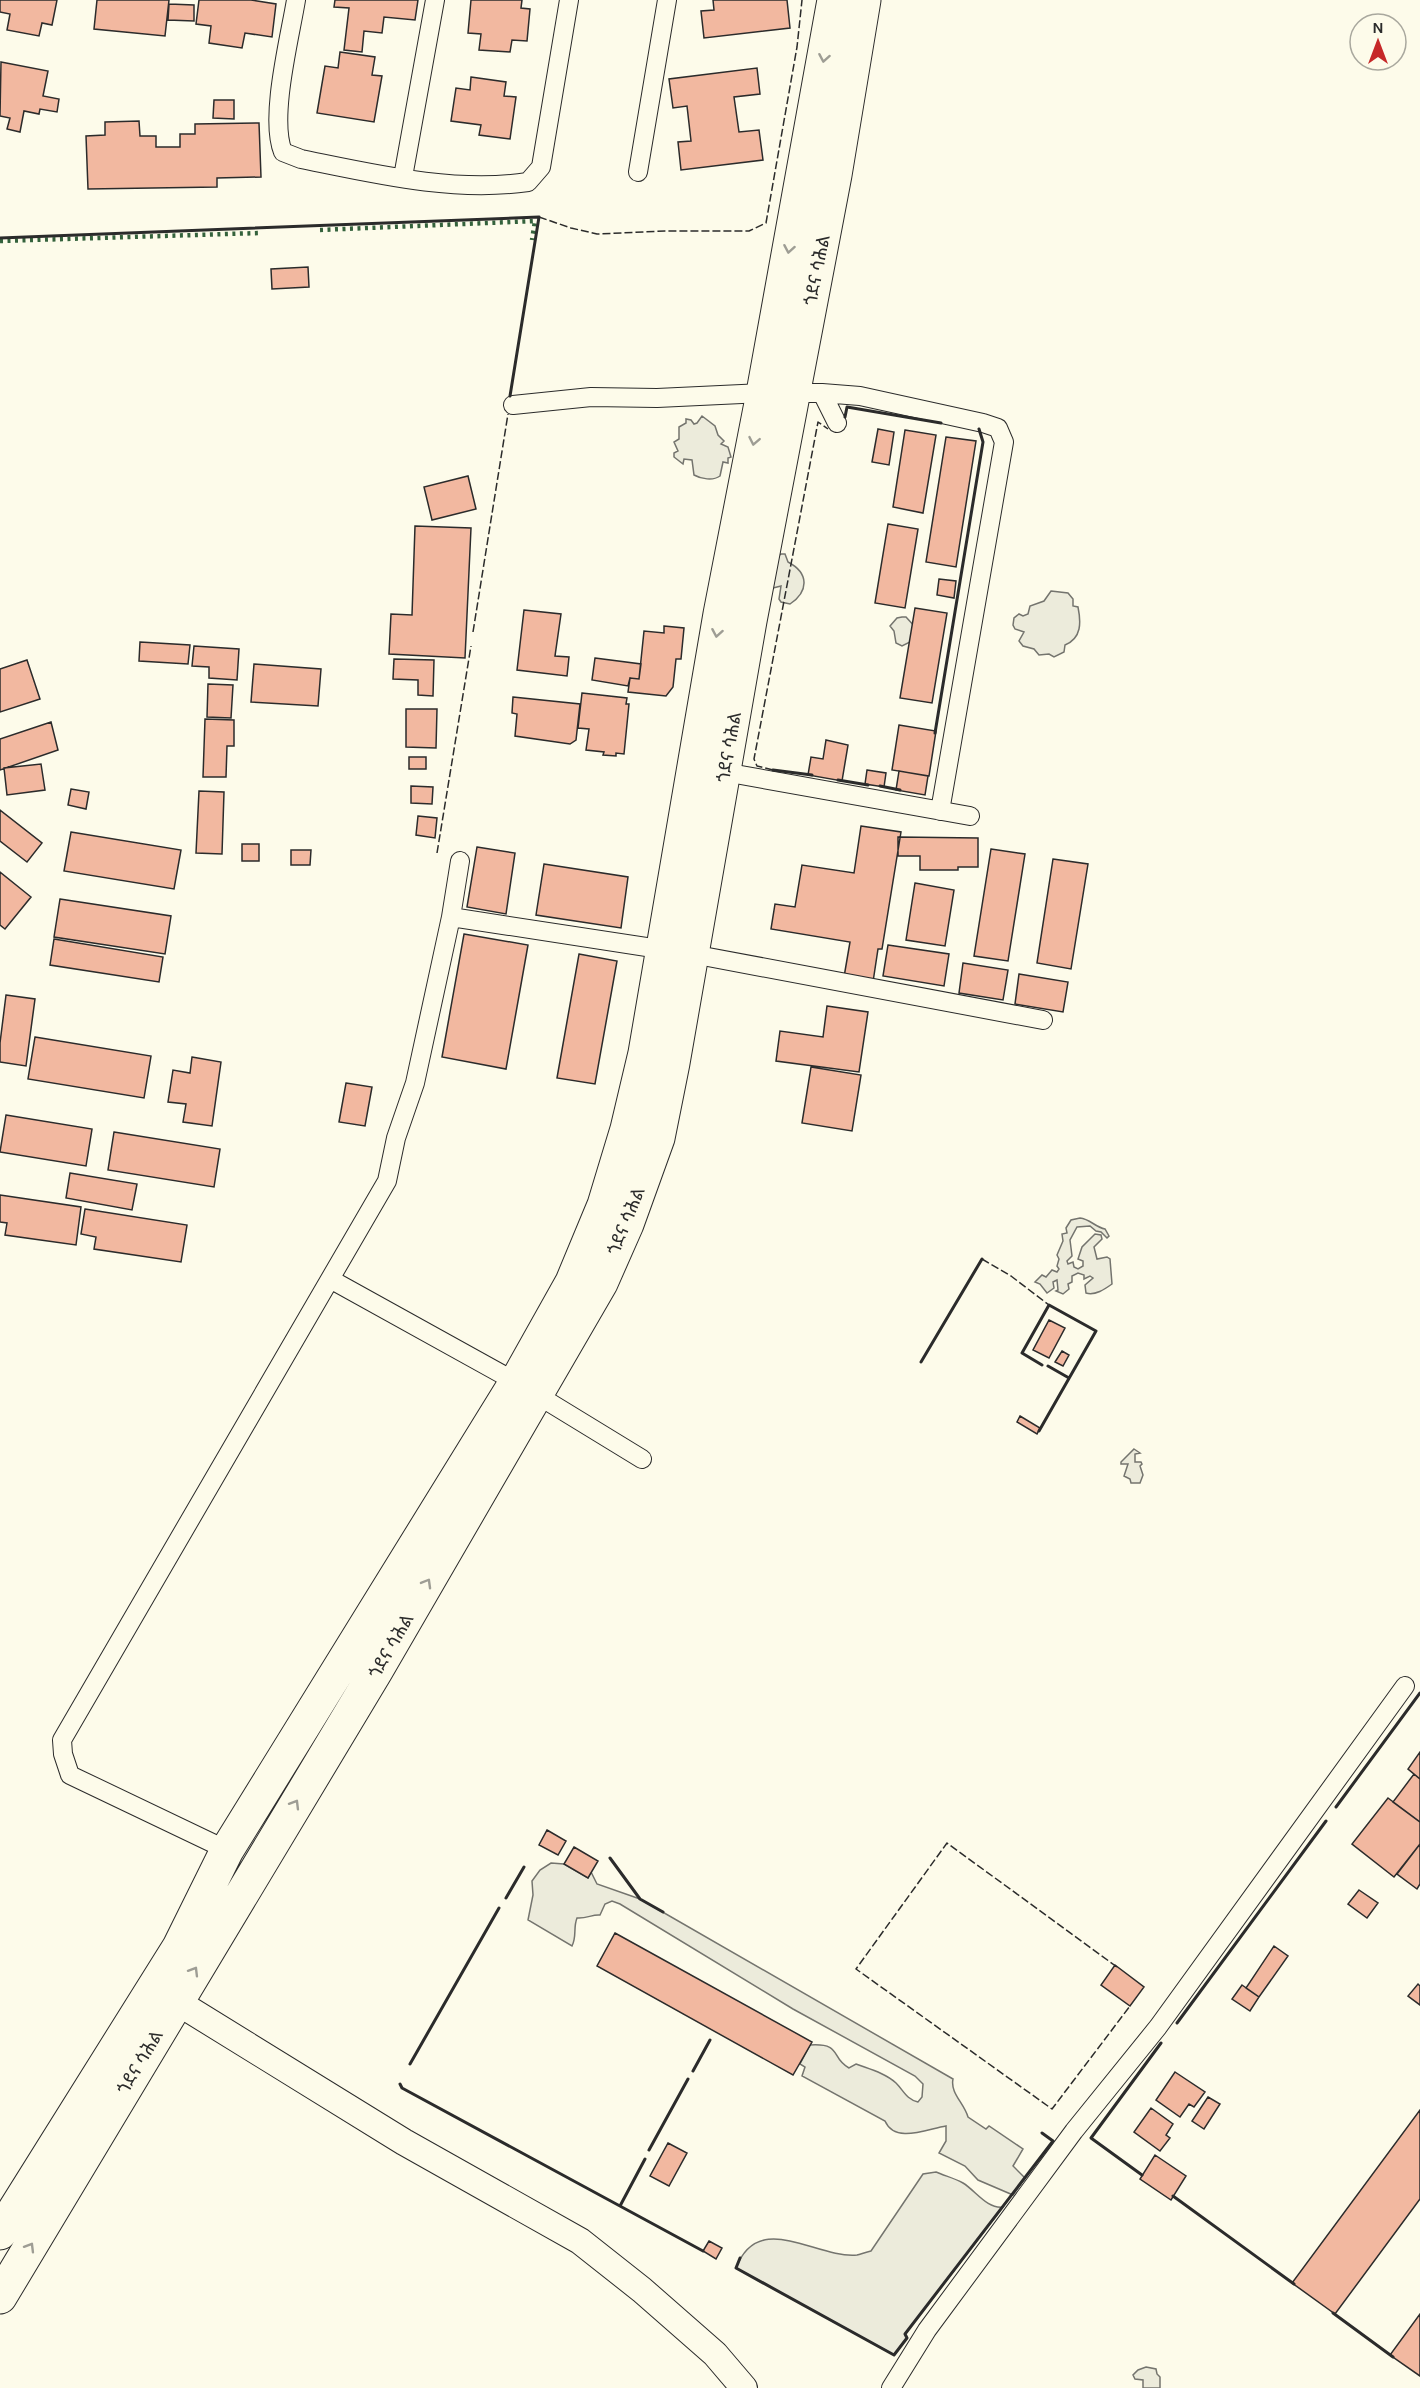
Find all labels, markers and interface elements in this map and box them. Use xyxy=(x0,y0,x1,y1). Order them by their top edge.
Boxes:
north arrow xyxy=(1348,12,1408,72)
text: N xyxy=(1372,18,1384,37)
one-way arrow xyxy=(818,52,831,62)
street label: ጎደና ሳሕል xyxy=(799,233,835,307)
one-way arrow xyxy=(783,244,796,254)
one-way arrow xyxy=(748,436,761,446)
one-way arrow xyxy=(711,627,724,637)
street label: ጎደና ሳሕል xyxy=(712,710,746,784)
street label: ጎደና ሳሕል xyxy=(602,1184,650,1258)
one-way arrow xyxy=(420,1579,431,1589)
street label: ጎደና ሳሕል xyxy=(364,1610,418,1682)
one-way arrow xyxy=(288,1800,300,1810)
one-way arrow xyxy=(187,1967,199,1977)
street label: ጎደና ሳሕል xyxy=(112,2026,168,2098)
one-way arrow xyxy=(23,2243,34,2253)

